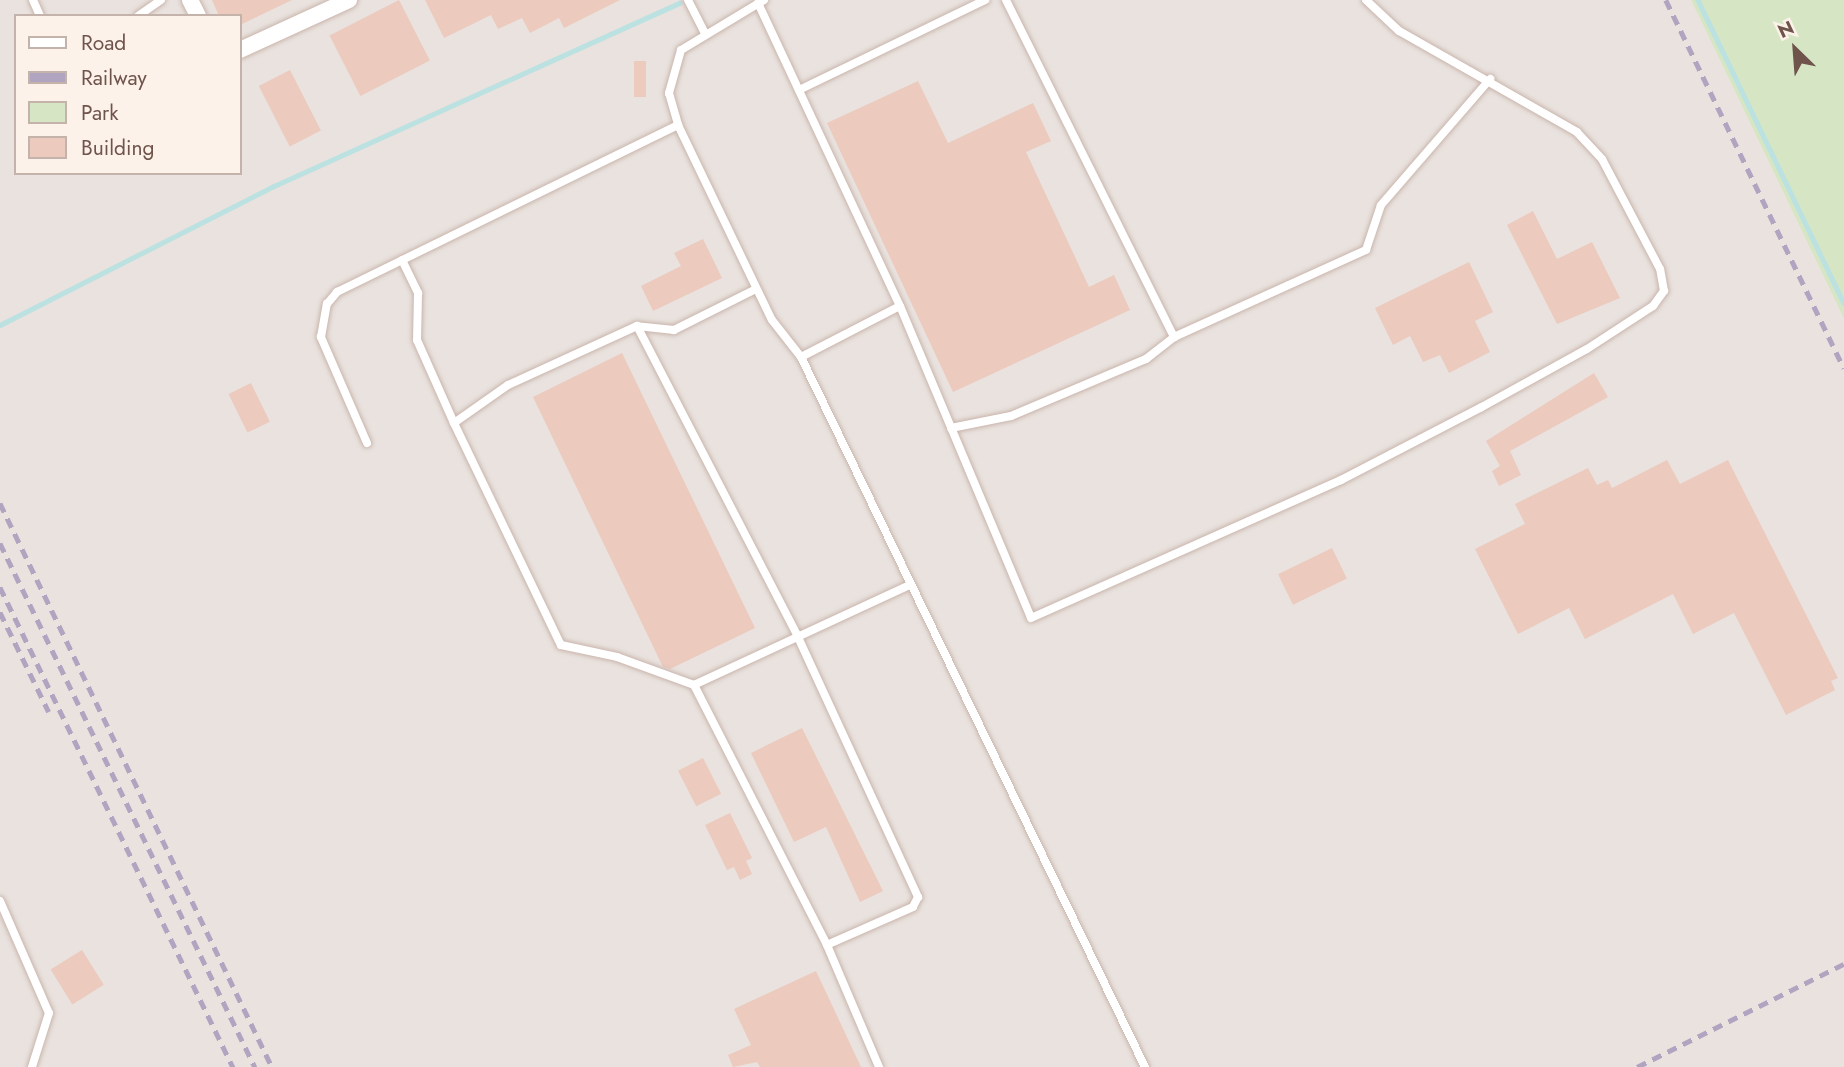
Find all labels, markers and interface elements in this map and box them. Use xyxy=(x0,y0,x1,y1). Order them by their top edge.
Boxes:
legend xyxy=(14,14,242,175)
north arrow xyxy=(1760,14,1830,84)
text: N xyxy=(1773,14,1798,45)
text: Road xyxy=(81,28,126,58)
text: Railway xyxy=(81,63,147,93)
text: Park xyxy=(81,98,118,128)
text: Building xyxy=(81,133,154,163)

